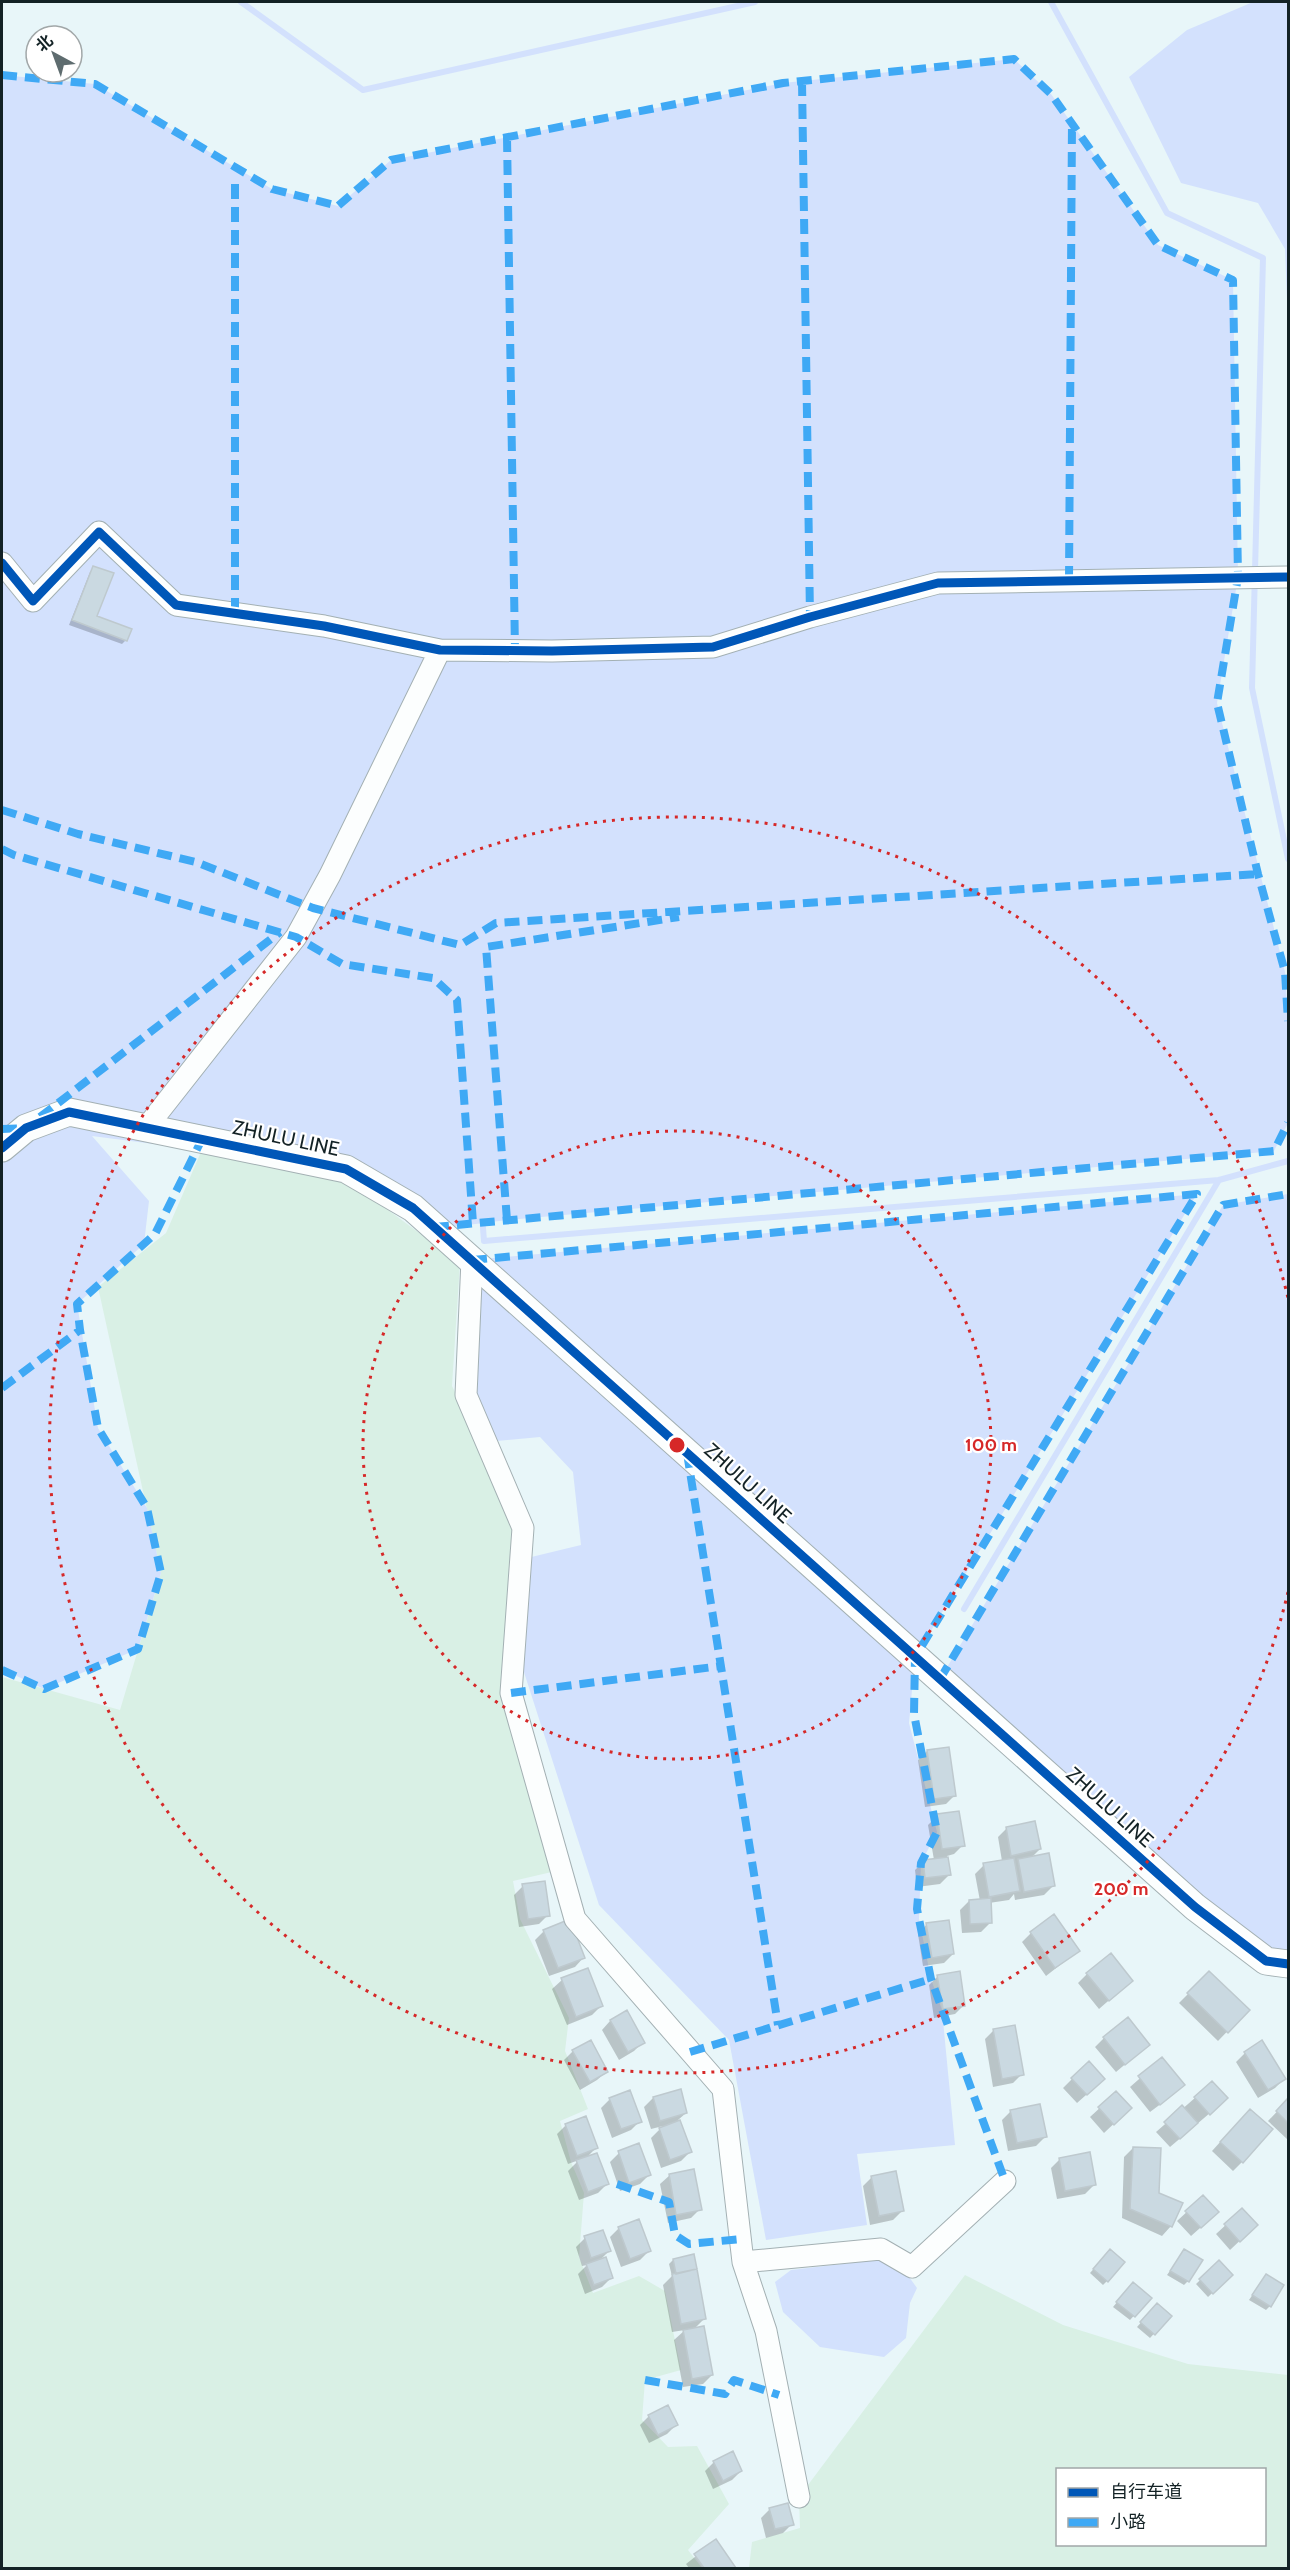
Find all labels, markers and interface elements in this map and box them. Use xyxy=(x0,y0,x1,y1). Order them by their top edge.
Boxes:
north arrow xyxy=(24,24,84,84)
text: 北 xyxy=(32,31,57,55)
street label: ZHULU LINE xyxy=(230,1115,342,1161)
text: 100 m xyxy=(965,1434,1017,1456)
centre of rings xyxy=(667,1435,687,1455)
street label: ZHULU LINE xyxy=(700,1438,796,1528)
street label: ZHULU LINE xyxy=(1062,1762,1158,1852)
text: 200 m xyxy=(1094,1878,1148,1900)
legend xyxy=(1056,2468,1266,2546)
text: 自行车道 xyxy=(1110,2481,1182,2503)
text: 小路 xyxy=(1110,2511,1146,2533)

